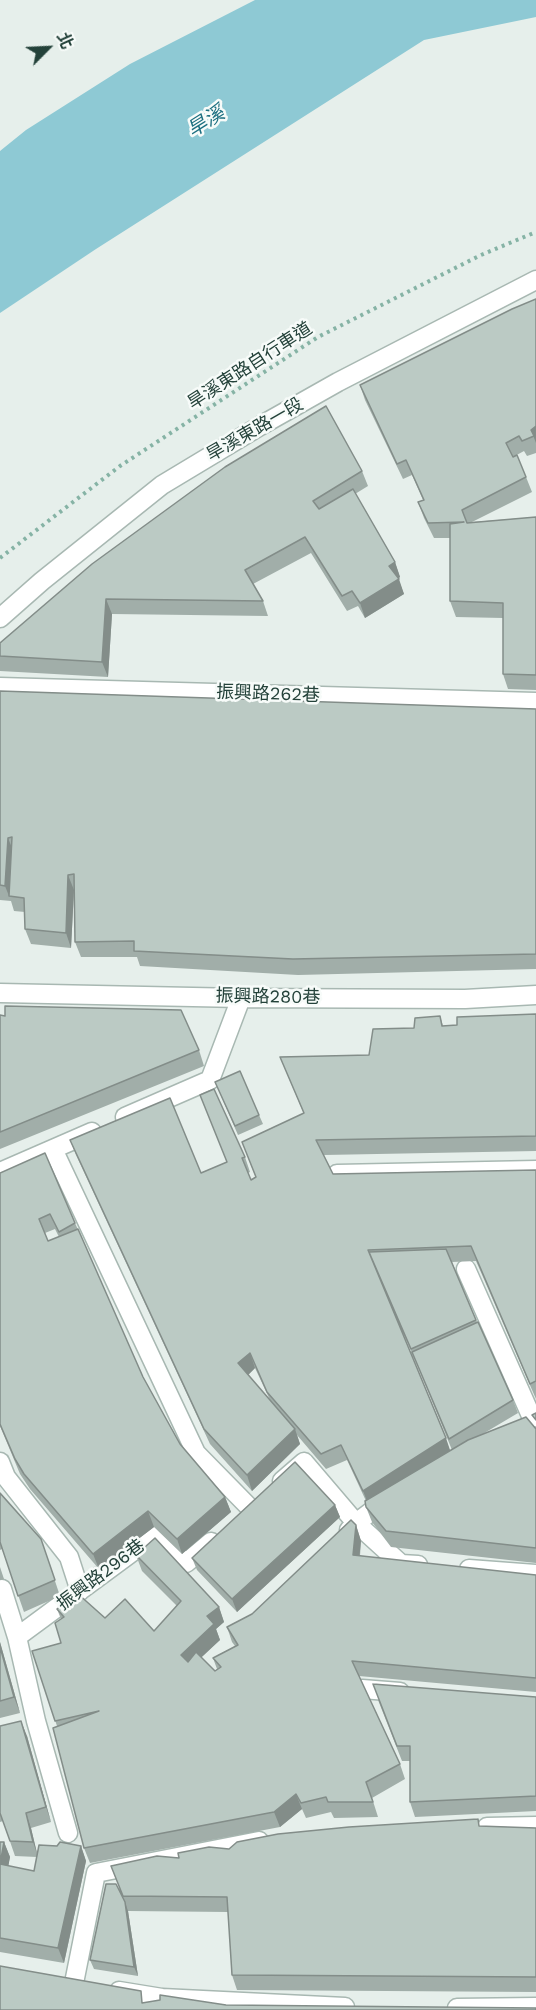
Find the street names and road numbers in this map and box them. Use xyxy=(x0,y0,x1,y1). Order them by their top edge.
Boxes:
street label: 旱溪東路自行車道 xyxy=(184,318,316,414)
street label: 旱溪東路一段 xyxy=(203,394,307,466)
street label: 振興路262巷 xyxy=(216,681,320,707)
street label: 振興路280巷 xyxy=(215,985,321,1009)
street label: 振興路296巷 xyxy=(53,1535,149,1615)

